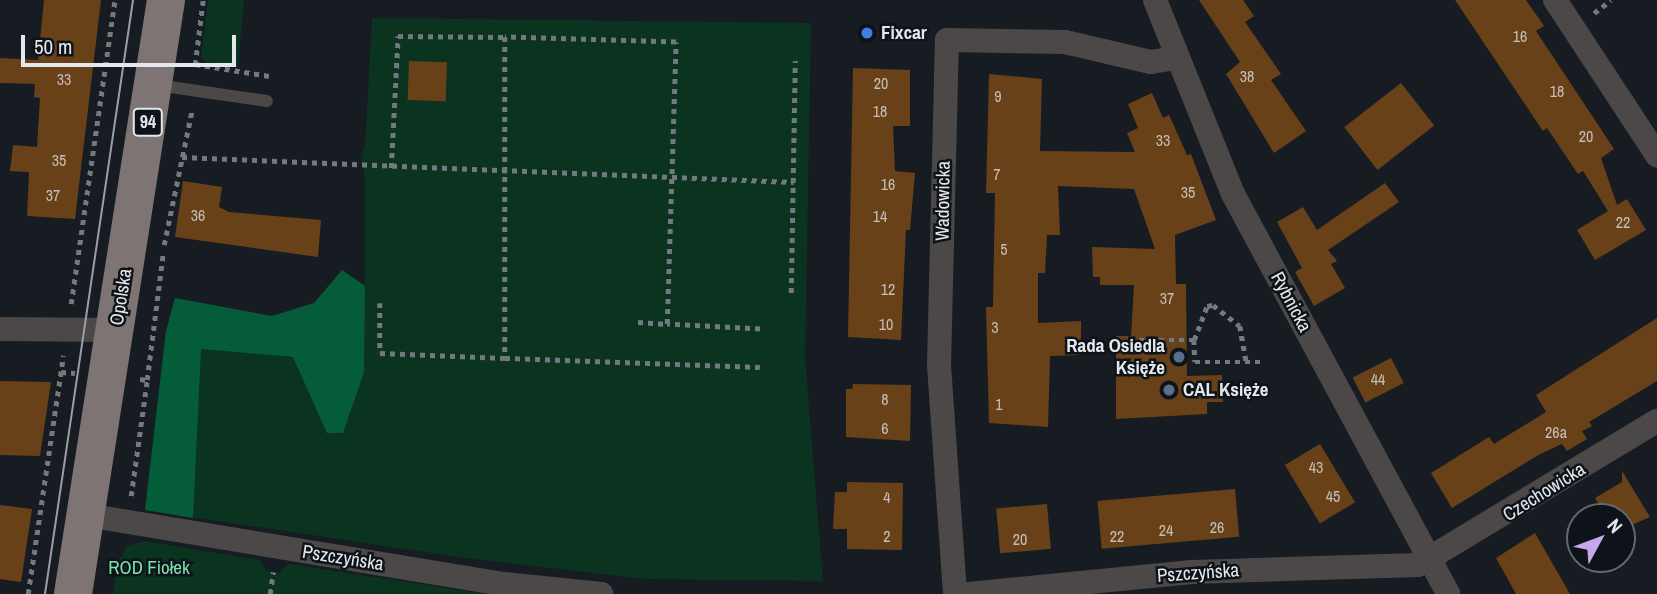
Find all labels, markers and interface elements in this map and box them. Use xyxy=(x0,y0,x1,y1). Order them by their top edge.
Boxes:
scale bar xyxy=(24,21,240,65)
place label: Fixcar xyxy=(881,22,927,44)
marker: Fixcar xyxy=(859,25,875,41)
house number: 16 xyxy=(1513,26,1527,46)
text: 50 m xyxy=(34,32,72,61)
house number: 38 xyxy=(1240,66,1254,86)
house number: 33 xyxy=(57,69,71,89)
house number: 20 xyxy=(874,73,888,93)
house number: 18 xyxy=(1550,81,1564,101)
house number: 9 xyxy=(994,86,1002,106)
house number: 18 xyxy=(873,101,887,121)
road number: 94 xyxy=(132,107,164,136)
house number: 20 xyxy=(1579,126,1593,146)
house number: 33 xyxy=(1156,130,1170,150)
house number: 35 xyxy=(52,150,66,170)
street label: Wadowicka xyxy=(931,161,955,241)
house number: 7 xyxy=(993,164,1001,184)
house number: 16 xyxy=(881,174,895,194)
house number: 35 xyxy=(1181,182,1195,202)
house number: 37 xyxy=(46,185,60,205)
house number: 36 xyxy=(191,205,205,225)
house number: 14 xyxy=(873,206,887,226)
house number: 22 xyxy=(1616,212,1630,232)
house number: 5 xyxy=(1000,239,1008,259)
street label: Opolska xyxy=(105,267,137,327)
street label: Rybnicka xyxy=(1266,268,1316,336)
house number: 12 xyxy=(881,279,895,299)
house number: 37 xyxy=(1160,288,1174,308)
house number: 10 xyxy=(879,314,893,334)
house number: 3 xyxy=(991,317,999,337)
place label: Rada Osiedla Księże xyxy=(1066,335,1165,379)
marker: Rada Osiedla Księże xyxy=(1171,349,1187,365)
house number: 44 xyxy=(1371,369,1385,389)
place label: CAL Księże xyxy=(1183,379,1269,401)
marker: CAL Księże xyxy=(1161,382,1177,398)
house number: 8 xyxy=(881,389,889,409)
house number: 1 xyxy=(995,394,1003,414)
house number: 6 xyxy=(881,418,889,438)
house number: 26a xyxy=(1545,422,1567,442)
house number: 43 xyxy=(1309,457,1323,477)
street label: Czechowicka xyxy=(1499,458,1589,526)
house number: 45 xyxy=(1326,486,1340,506)
house number: 4 xyxy=(883,487,891,507)
north arrow xyxy=(1566,503,1636,573)
text: N xyxy=(1602,513,1629,538)
house number: 26 xyxy=(1210,517,1224,537)
house number: 24 xyxy=(1159,520,1173,540)
house number: 2 xyxy=(883,526,891,546)
house number: 22 xyxy=(1110,526,1124,546)
house number: 20 xyxy=(1013,529,1027,549)
street label: Pszczyńska xyxy=(301,540,385,576)
park label: ROD Fiołek xyxy=(108,557,190,579)
street label: Pszczyńska xyxy=(1156,559,1240,587)

